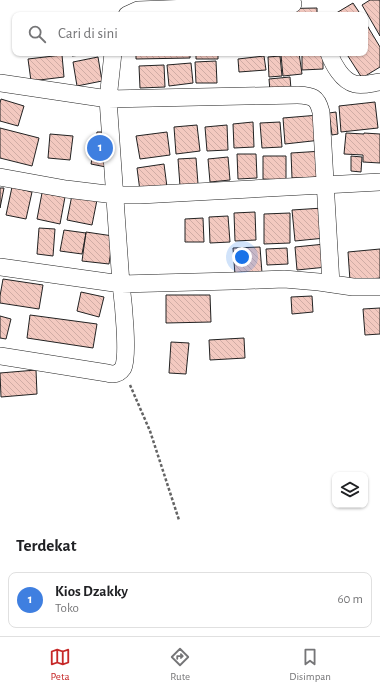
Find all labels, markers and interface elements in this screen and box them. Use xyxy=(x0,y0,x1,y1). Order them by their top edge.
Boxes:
search box xyxy=(12,12,368,56)
icon: search xyxy=(26,23,48,45)
text: Cari di sini xyxy=(58,26,118,41)
pin: 1 xyxy=(87,133,113,163)
your location xyxy=(232,247,252,267)
map controls xyxy=(332,472,368,508)
button: layers xyxy=(332,472,368,508)
text: Terdekat xyxy=(16,537,76,554)
text: Kios Dzakky xyxy=(55,584,128,599)
text: 1 xyxy=(28,593,32,606)
text: 60 m xyxy=(337,593,363,606)
text: Toko xyxy=(55,602,79,615)
tab: Peta xyxy=(49,646,71,683)
tab: Rute xyxy=(169,646,191,683)
tab: Disimpan xyxy=(289,646,331,683)

